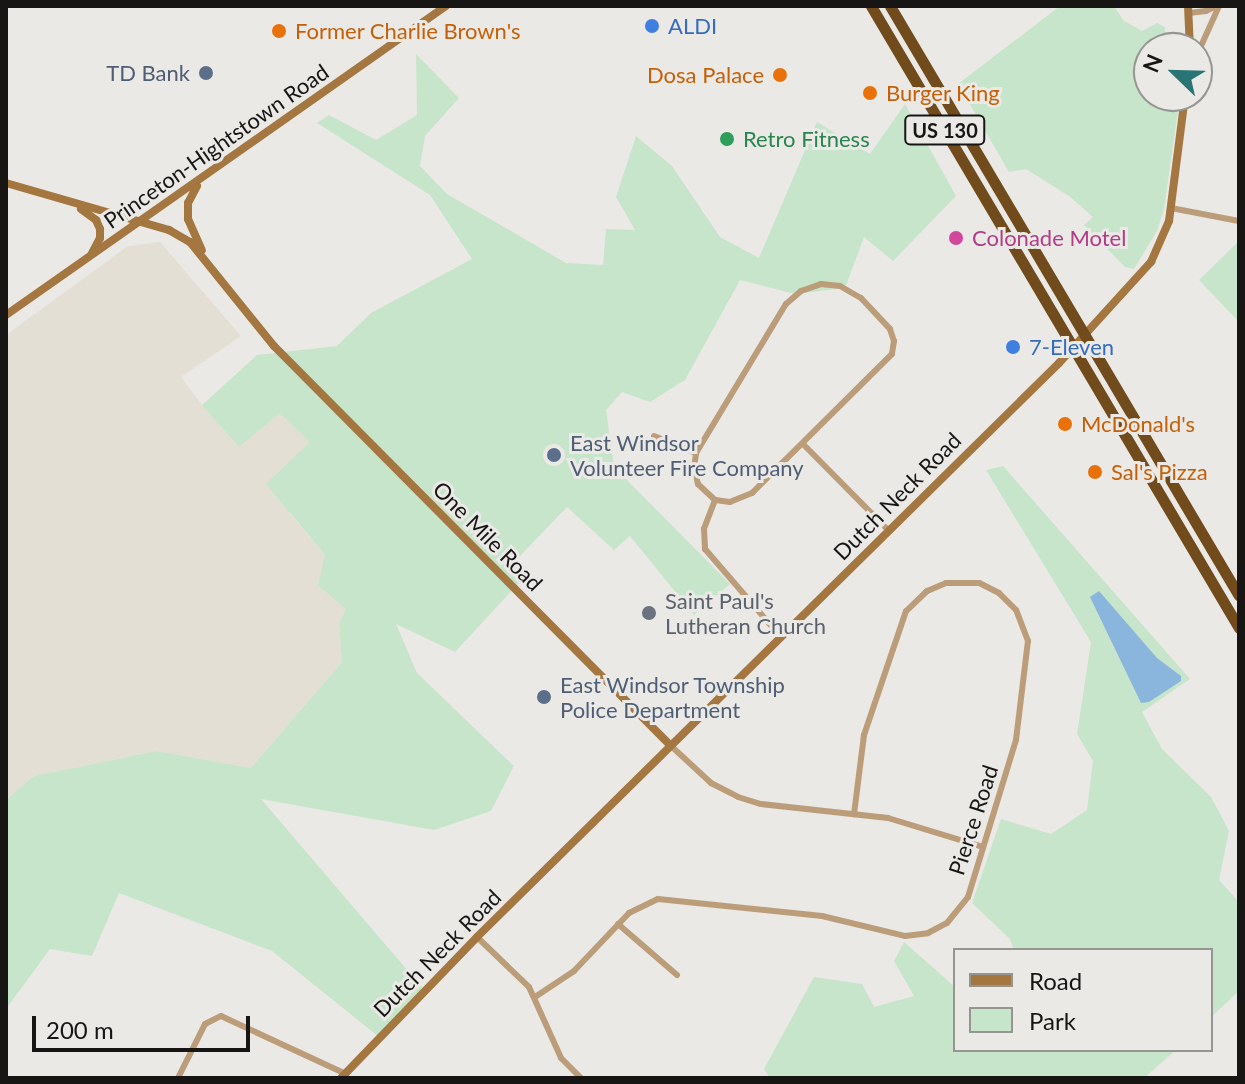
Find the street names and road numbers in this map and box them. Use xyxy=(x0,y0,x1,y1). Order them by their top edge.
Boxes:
street label: Princeton-Hightstown Road xyxy=(99,58,333,234)
road number: US 130 xyxy=(903,114,987,146)
street label: Dutch Neck Road xyxy=(828,427,966,565)
street label: One Mile Road xyxy=(428,476,548,596)
street label: Pierce Road xyxy=(943,762,1003,878)
street label: Dutch Neck Road xyxy=(368,884,506,1022)

